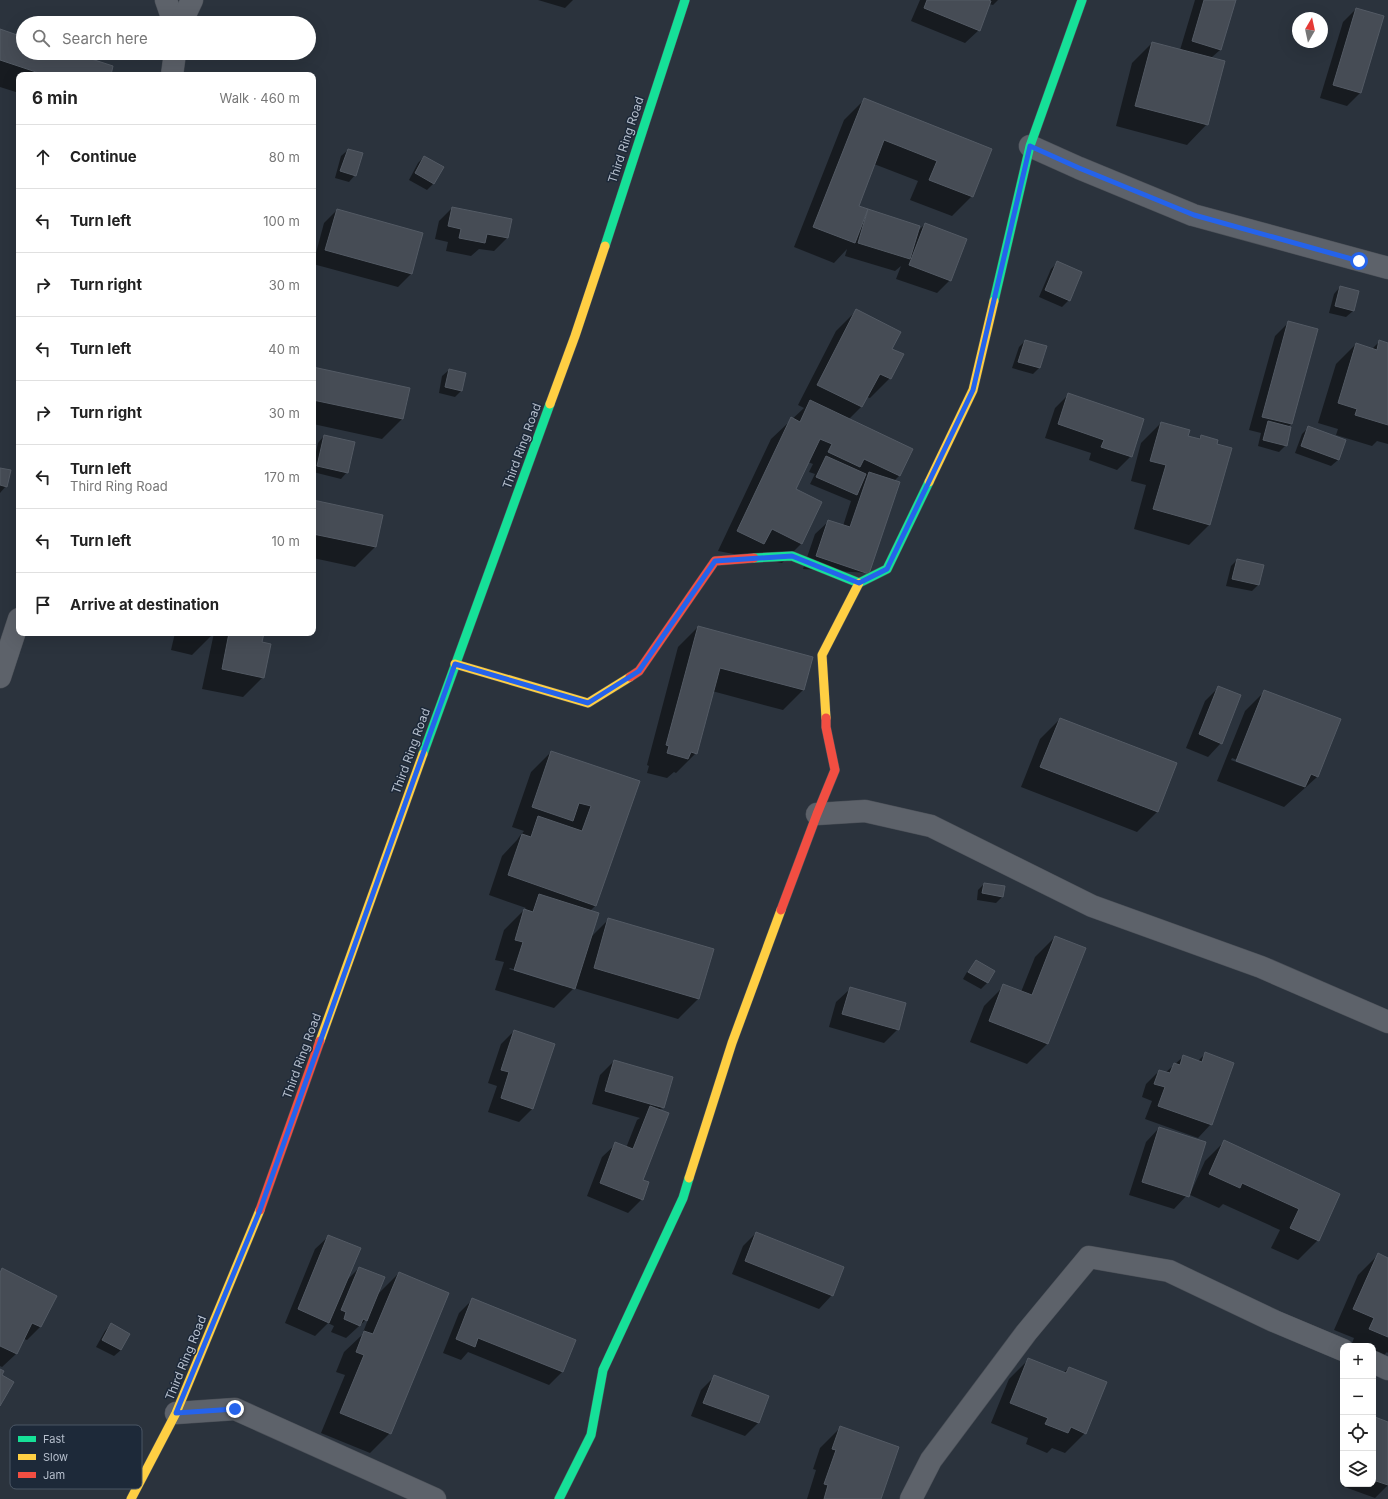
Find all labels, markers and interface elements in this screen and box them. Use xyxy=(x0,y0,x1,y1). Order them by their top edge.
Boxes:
north arrow xyxy=(1292,12,1328,48)
search box xyxy=(16,16,316,60)
icon: search xyxy=(30,27,52,49)
text: Search here xyxy=(62,29,148,48)
text: 6 min xyxy=(32,88,78,108)
text: Walk · 460 m xyxy=(220,90,300,106)
street label: Third Ring Road xyxy=(604,95,647,185)
icon: ahead xyxy=(32,146,54,168)
text: Continue xyxy=(70,147,137,166)
text: 80 m xyxy=(269,149,300,165)
icon: left xyxy=(32,210,54,232)
text: Turn left xyxy=(70,211,131,230)
text: 100 m xyxy=(263,213,300,229)
route start xyxy=(1350,252,1368,270)
icon: right xyxy=(32,274,54,296)
text: Turn right xyxy=(70,275,142,294)
text: 30 m xyxy=(269,277,300,293)
icon: left xyxy=(32,338,54,360)
text: Turn left xyxy=(70,339,131,358)
text: 40 m xyxy=(268,341,300,357)
street label: Third Ring Road xyxy=(499,401,544,491)
icon: right xyxy=(32,402,54,424)
text: Turn right xyxy=(70,403,142,422)
text: 30 m xyxy=(269,405,300,421)
text: Turn left xyxy=(70,459,131,478)
icon: left xyxy=(32,466,54,488)
text: 170 m xyxy=(264,469,300,485)
text: Third Ring Road xyxy=(70,478,168,494)
icon: left xyxy=(32,530,54,552)
text: Turn left xyxy=(70,531,131,550)
text: 10 m xyxy=(271,533,300,549)
icon: arrive xyxy=(32,594,54,616)
text: Arrive at destination xyxy=(70,595,219,614)
street label: Third Ring Road xyxy=(388,706,433,796)
street label: Third Ring Road xyxy=(279,1011,324,1101)
street label: Third Ring Road xyxy=(162,1313,209,1402)
map controls xyxy=(1340,1343,1376,1487)
button: + xyxy=(1340,1343,1376,1379)
button: − xyxy=(1340,1379,1376,1415)
route end xyxy=(226,1400,244,1418)
button: locate xyxy=(1340,1415,1376,1451)
legend xyxy=(10,1425,142,1489)
text: Fast xyxy=(43,1432,65,1446)
text: Slow xyxy=(43,1450,68,1464)
button: layers xyxy=(1340,1451,1376,1487)
text: Jam xyxy=(43,1468,65,1482)

